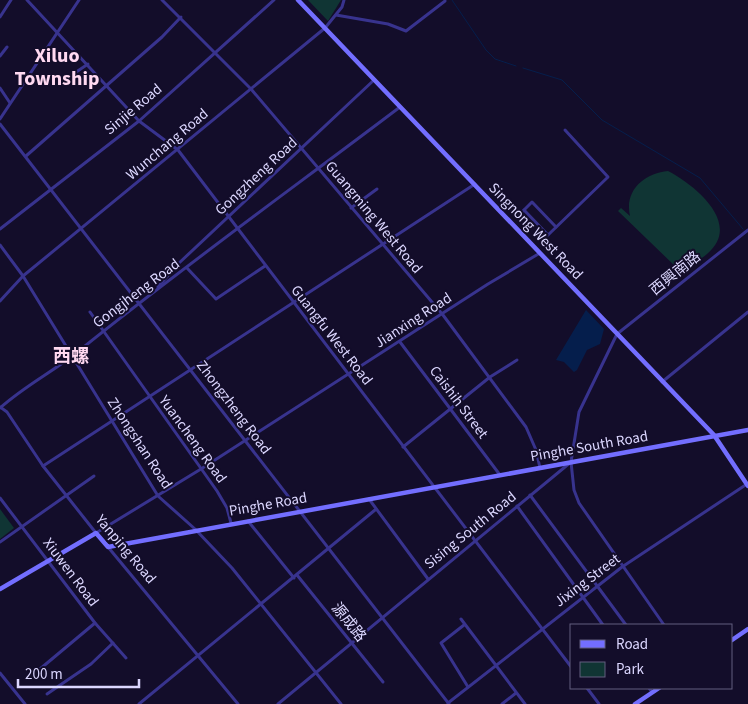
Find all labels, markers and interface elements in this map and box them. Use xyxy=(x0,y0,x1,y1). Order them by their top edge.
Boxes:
district label: Xiluo Township xyxy=(15,42,99,93)
street label: Sinjie Road xyxy=(100,79,167,140)
street label: Wunchang Road xyxy=(122,104,213,185)
street label: Gongzheng Road xyxy=(210,133,302,220)
street label: Guangming West Road xyxy=(320,157,427,278)
street label: Singnong West Road xyxy=(484,178,588,285)
street label: 西興南路 xyxy=(645,246,705,300)
street label: Gongjheng Road xyxy=(88,254,184,333)
street label: Guangfu West Road xyxy=(286,281,377,390)
street label: Jianxing Road xyxy=(371,288,456,353)
district label: 西螺 xyxy=(53,344,89,369)
street label: Zhongzheng Road xyxy=(191,356,276,459)
street label: Caishih Street xyxy=(424,361,493,443)
street label: Yuancheng Road xyxy=(153,390,232,488)
street label: Zhongshan Road xyxy=(102,393,177,493)
street label: Pinghe South Road xyxy=(529,426,650,467)
street label: Pinghe Road xyxy=(227,487,309,522)
street label: Sising South Road xyxy=(420,487,521,574)
street label: Yanping Road xyxy=(90,509,161,589)
street label: Xiuwen Road xyxy=(38,534,103,611)
street label: Jixing Street xyxy=(550,549,625,612)
street label: 源成路 xyxy=(326,598,371,646)
legend xyxy=(570,624,733,689)
text: Road xyxy=(616,634,648,655)
scale bar xyxy=(18,656,139,688)
text: Park xyxy=(616,659,645,680)
text: 200 m xyxy=(25,664,63,685)

